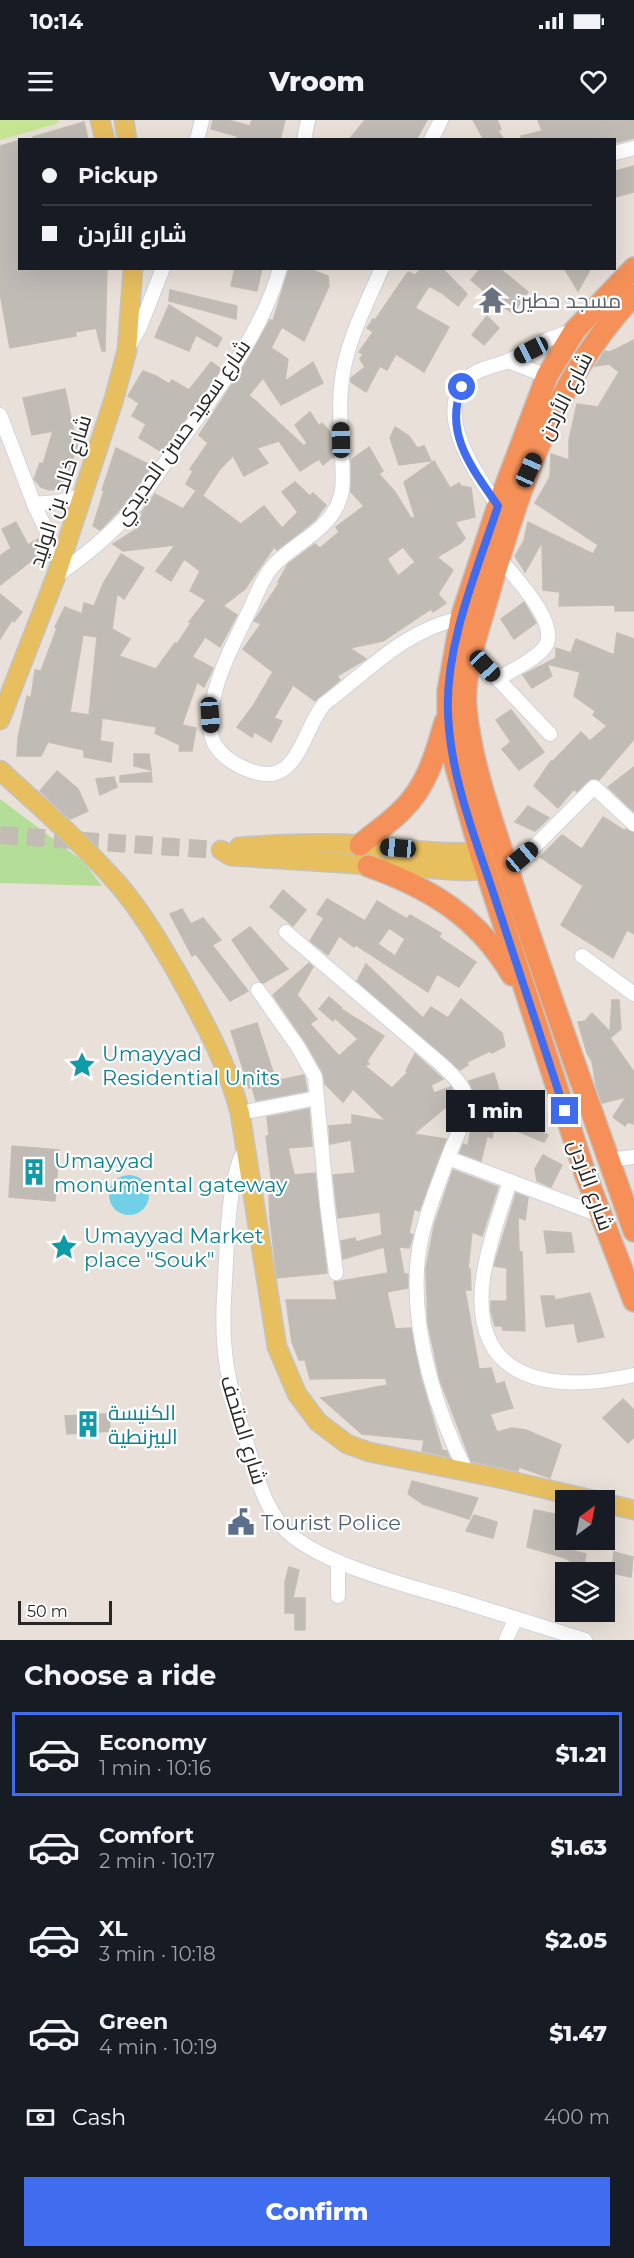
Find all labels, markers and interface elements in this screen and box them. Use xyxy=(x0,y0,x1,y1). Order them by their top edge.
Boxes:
text: 10:14 xyxy=(30,8,83,35)
icon: menu xyxy=(24,65,57,98)
text: Vroom xyxy=(269,65,365,98)
icon: heart xyxy=(577,65,610,98)
text: Pickup xyxy=(78,162,158,189)
text: شارع الأردن xyxy=(78,221,187,248)
temple icon: مسجد حطين xyxy=(477,285,507,315)
place label: مسجد حطين xyxy=(512,288,621,314)
car xyxy=(511,334,551,366)
street label: شارع سعيد حسن الحديدي xyxy=(109,335,259,532)
street label: شارع الأردن xyxy=(532,348,599,445)
route start xyxy=(448,373,475,400)
street label: شارع خالد بن الوليد xyxy=(24,411,98,571)
car xyxy=(332,422,350,458)
car xyxy=(513,450,545,490)
car xyxy=(466,647,504,685)
car xyxy=(200,696,220,734)
car xyxy=(379,837,417,859)
car xyxy=(502,839,542,875)
place label: Umayyad Residential Units xyxy=(102,1041,280,1090)
place icon: Umayyad Residential Units xyxy=(67,1050,97,1080)
callout: 1 min xyxy=(445,1090,544,1132)
route end xyxy=(551,1097,578,1124)
text: 1 min xyxy=(468,1099,523,1123)
street label: شارع الأردن xyxy=(561,1136,619,1235)
place label: Umayyad monumental gateway xyxy=(54,1148,288,1197)
building icon: Umayyad monumental gateway xyxy=(19,1157,49,1187)
place label: Umayyad Market place "Souk" xyxy=(84,1223,263,1272)
place icon: Umayyad Market place "Souk" xyxy=(49,1232,79,1262)
street label: شارع المتحف xyxy=(214,1372,272,1488)
place label: الكنيسة البيزنطية xyxy=(108,1400,178,1449)
building icon: الكنيسة البيزنطية xyxy=(73,1409,103,1439)
north arrow xyxy=(555,1490,615,1550)
map controls xyxy=(555,1490,615,1622)
public building icon: Tourist Police xyxy=(226,1507,256,1537)
place label: Tourist Police xyxy=(261,1510,401,1535)
button: layers xyxy=(555,1562,615,1622)
scale bar xyxy=(18,1598,112,1626)
text: 50 m xyxy=(27,1602,68,1621)
text: Choose a ride xyxy=(24,1659,216,1692)
icon: car xyxy=(27,1727,81,1781)
text: Economy xyxy=(99,1729,207,1756)
text: $1.21 xyxy=(556,1741,607,1768)
text: 1 min · 10:16 xyxy=(99,1756,211,1780)
icon: car xyxy=(27,1820,81,1874)
text: Comfort xyxy=(99,1822,194,1849)
text: $1.63 xyxy=(551,1834,607,1861)
text: 2 min · 10:17 xyxy=(99,1849,215,1873)
icon: car xyxy=(27,1913,81,1967)
text: XL xyxy=(99,1915,128,1942)
text: $2.05 xyxy=(545,1927,607,1954)
text: 3 min · 10:18 xyxy=(99,1942,216,1966)
icon: car xyxy=(27,2006,81,2060)
text: Green xyxy=(99,2008,168,2035)
text: $1.47 xyxy=(549,2020,607,2047)
text: 4 min · 10:19 xyxy=(99,2035,217,2059)
icon: cash xyxy=(24,2101,57,2134)
text: Cash xyxy=(72,2104,126,2131)
text: 400 m xyxy=(544,2105,610,2129)
button: Confirm xyxy=(24,2177,610,2246)

